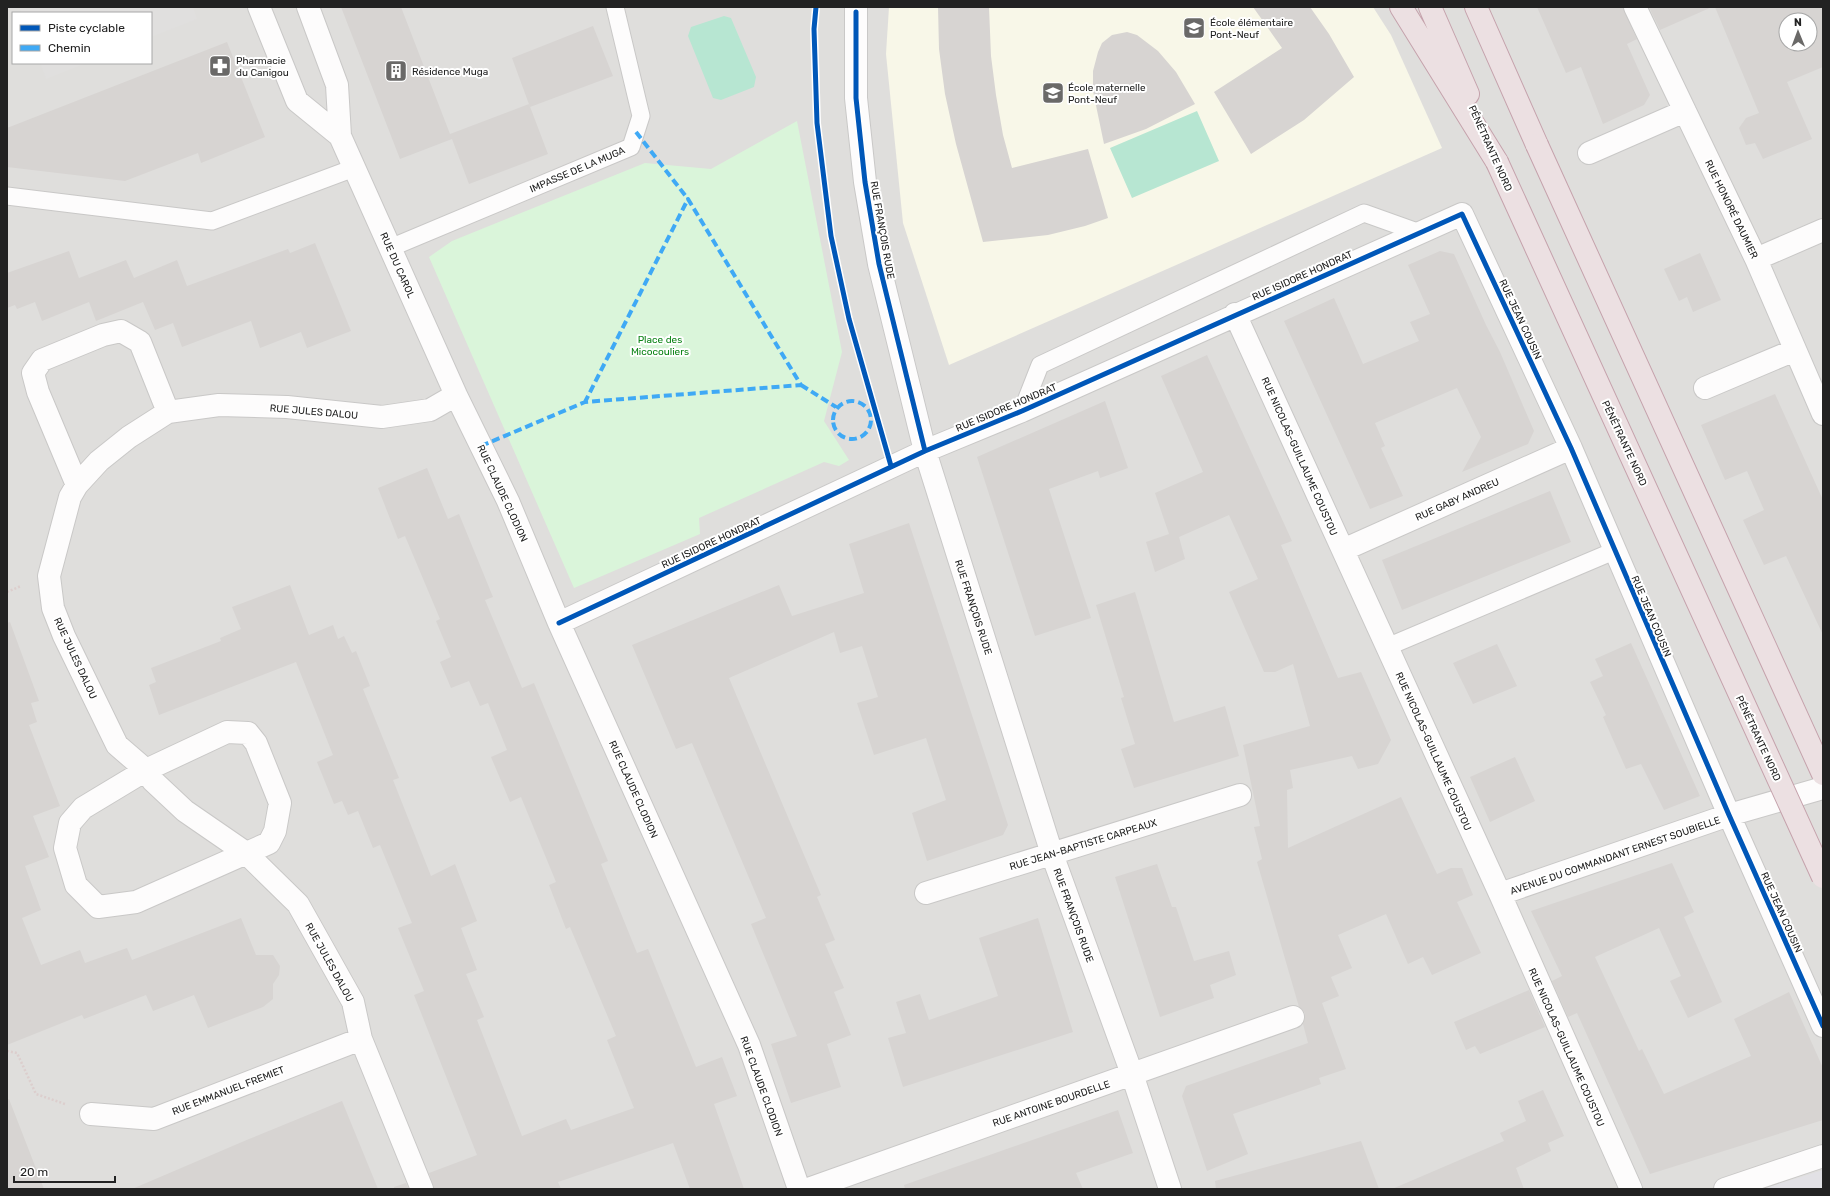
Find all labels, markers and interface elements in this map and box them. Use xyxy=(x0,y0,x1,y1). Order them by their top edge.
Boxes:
legend xyxy=(12,12,152,64)
north arrow xyxy=(1778,12,1818,52)
school or university icon: École élémentaire Pont-Neuf xyxy=(1181,15,1207,41)
text: N xyxy=(1794,16,1802,29)
place label: École élémentaire Pont-Neuf xyxy=(1210,17,1293,41)
text: Piste cyclable xyxy=(48,21,125,35)
text: Chemin xyxy=(48,41,91,55)
pharmacy icon: Pharmacie du Canigou xyxy=(207,53,233,79)
place label: Pharmacie du Canigou xyxy=(236,55,289,79)
building icon: Résidence Muga xyxy=(383,58,409,84)
place label: Résidence Muga xyxy=(412,66,488,78)
school or university icon: École maternelle Pont-Neuf xyxy=(1040,80,1066,106)
place label: École maternelle Pont-Neuf xyxy=(1068,82,1146,106)
street label: PÉNÉTRANTE NORD xyxy=(1466,104,1515,193)
street label: IMPASSE DE LA MUGA xyxy=(528,144,627,195)
street label: RUE HONORÉ DAUMIER xyxy=(1702,158,1760,261)
street label: RUE FRANÇOIS RUDE xyxy=(867,180,897,280)
street label: RUE DU CAROL xyxy=(377,231,417,300)
street label: RUE ISIDORE HONDRAT xyxy=(1250,248,1355,303)
street label: RUE JEAN COUSIN xyxy=(1496,277,1544,361)
park label: Place des Micocouliers xyxy=(631,334,689,358)
street label: RUE NICOLAS-GUILLAUME COUSTOU xyxy=(1259,375,1340,538)
street label: RUE ISIDORE HONDRAT xyxy=(954,381,1059,435)
street label: PÉNÉTRANTE NORD xyxy=(1599,399,1649,488)
street label: RUE JULES DALOU xyxy=(269,402,359,422)
street label: RUE CLAUDE CLODION xyxy=(474,443,530,544)
street label: RUE GABY ANDREU xyxy=(1414,476,1501,524)
street label: RUE ISIDORE HONDRAT xyxy=(660,514,763,571)
street label: RUE FRANÇOIS RUDE xyxy=(952,558,994,656)
street label: RUE JEAN COUSIN xyxy=(1629,574,1674,659)
street label: RUE JULES DALOU xyxy=(51,616,99,701)
street label: RUE NICOLAS-GUILLAUME COUSTOU xyxy=(1393,670,1474,833)
street label: PÉNÉTRANTE NORD xyxy=(1733,694,1783,783)
street label: RUE CLAUDE CLODION xyxy=(606,739,660,840)
street label: AVENUE DU COMMANDANT ERNEST SOUBIELLE xyxy=(1509,814,1722,898)
street label: RUE JEAN-BAPTISTE CARPEAUX xyxy=(1008,817,1159,873)
street label: RUE FRANÇOIS RUDE xyxy=(1050,867,1096,964)
street label: RUE JEAN COUSIN xyxy=(1758,870,1804,955)
street label: RUE JULES DALOU xyxy=(302,921,356,1004)
street label: RUE NICOLAS-GUILLAUME COUSTOU xyxy=(1526,966,1607,1129)
street label: RUE CLAUDE CLODION xyxy=(737,1035,785,1138)
street label: RUE EMMANUEL FREMIET xyxy=(170,1064,286,1118)
street label: RUE ANTOINE BOURDELLE xyxy=(991,1078,1112,1130)
scale bar xyxy=(14,1158,115,1184)
text: 20 m xyxy=(20,1165,48,1179)

